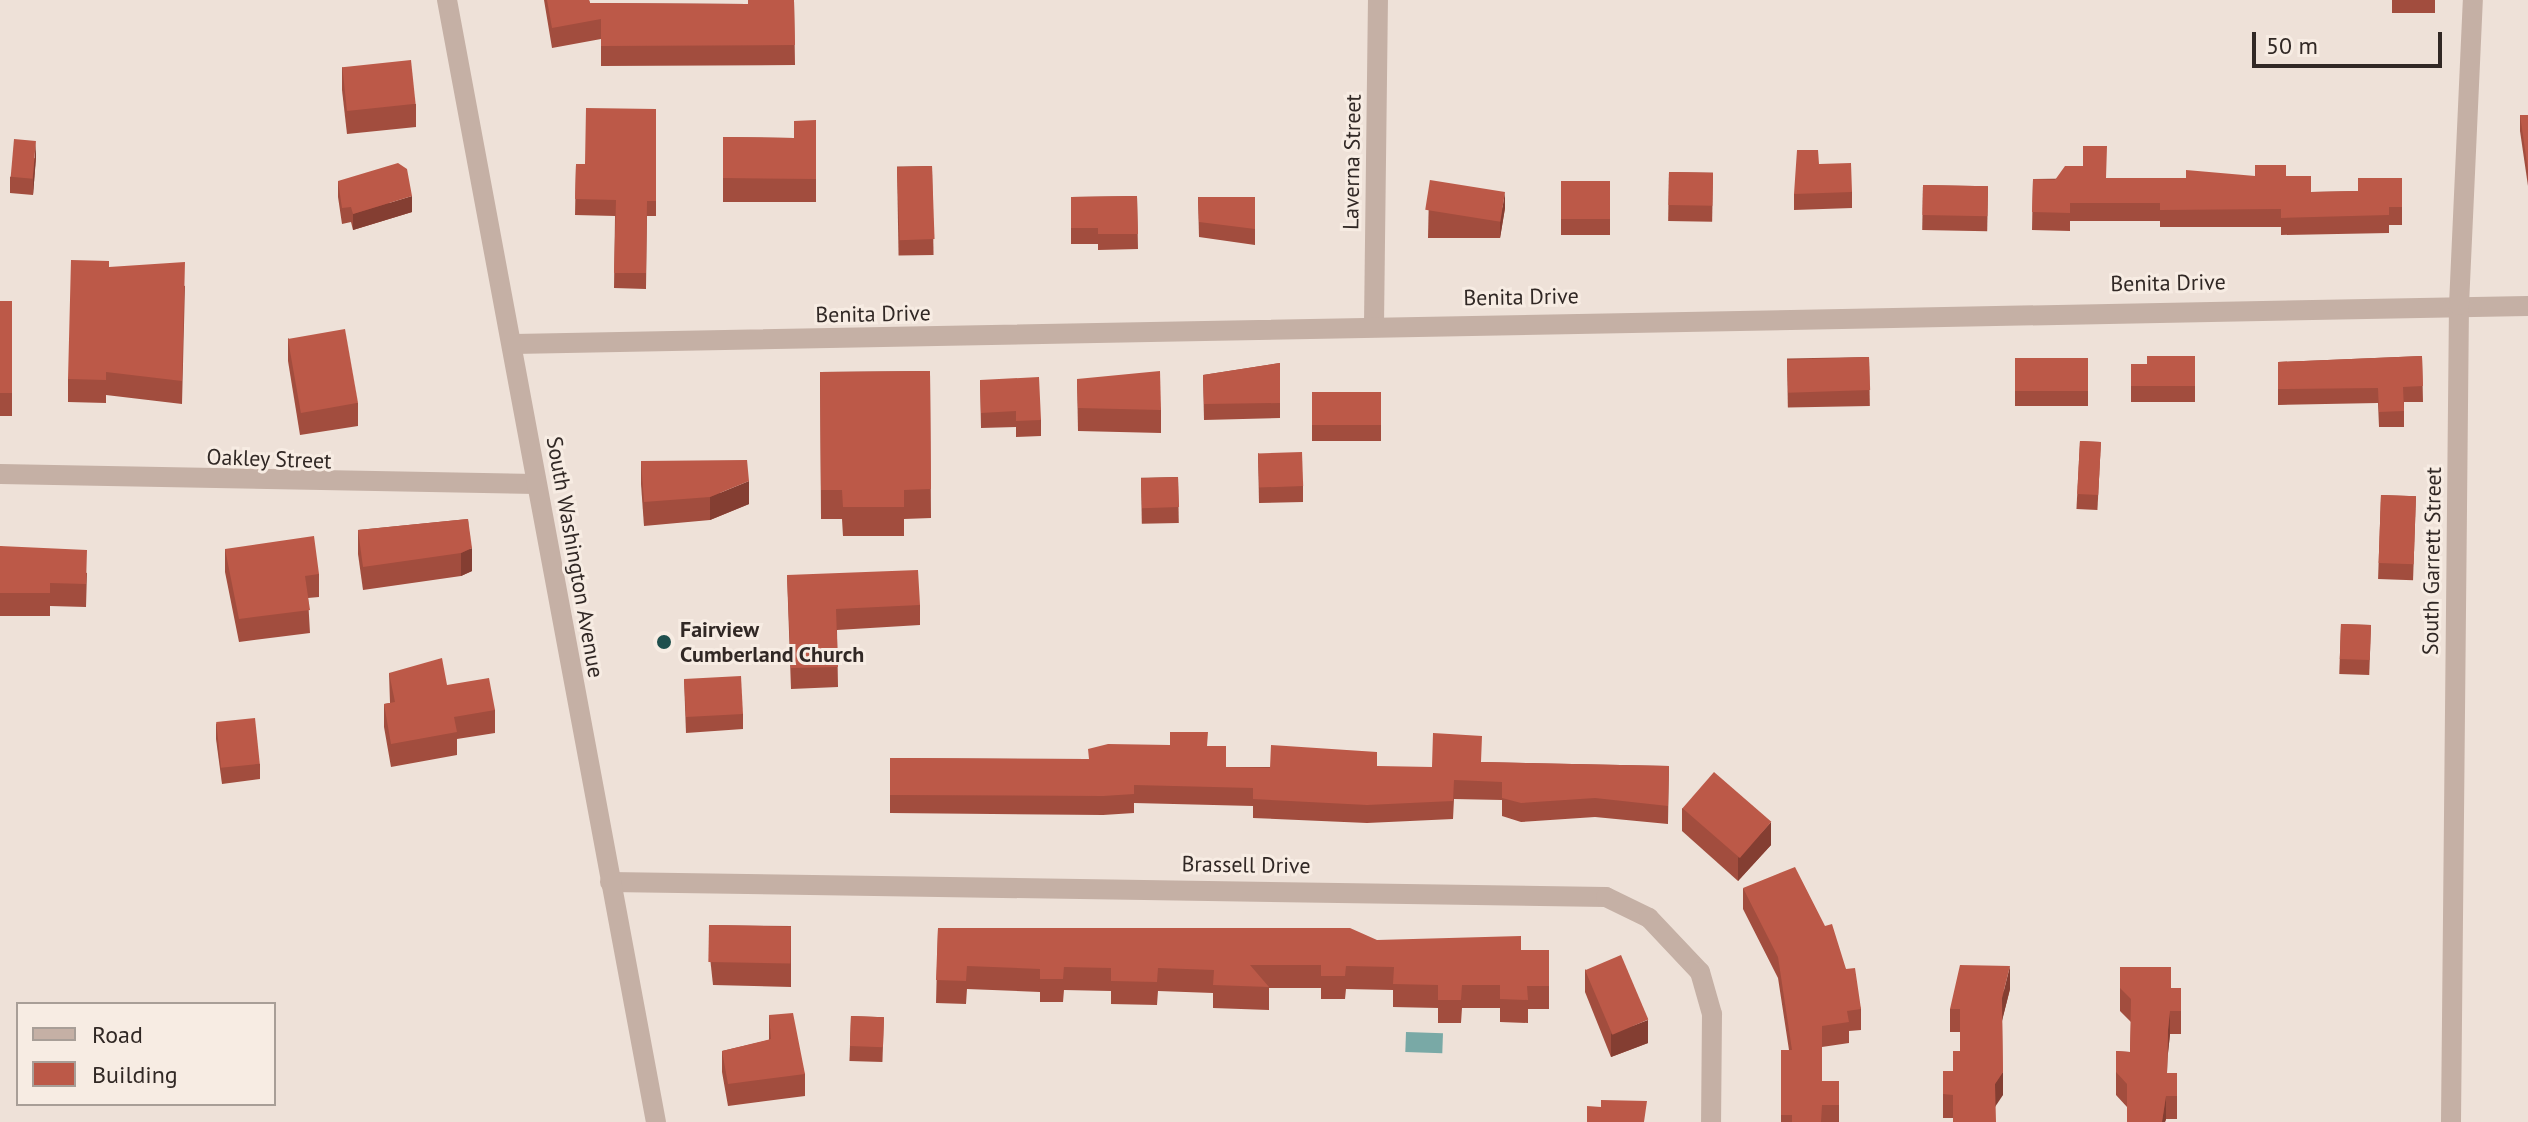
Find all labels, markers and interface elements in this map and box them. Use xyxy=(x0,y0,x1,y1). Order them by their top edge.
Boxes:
scale bar xyxy=(2256,16,2446,66)
text: 50 m xyxy=(2266,30,2318,61)
street label: Laverna Street xyxy=(1338,94,1366,230)
street label: Benita Drive xyxy=(2110,269,2226,297)
street label: Benita Drive xyxy=(1463,283,1579,311)
street label: Benita Drive xyxy=(815,300,931,328)
street label: South Washington Avenue xyxy=(541,434,609,680)
street label: Oakley Street xyxy=(206,444,332,474)
street label: South Garrett Street xyxy=(2417,467,2447,655)
place label: Fairview Cumberland Church xyxy=(680,616,864,668)
marker: Fairview Cumberland Church xyxy=(655,633,673,651)
street label: Brassell Drive xyxy=(1181,851,1311,879)
legend xyxy=(16,1002,276,1106)
text: Road xyxy=(92,1019,143,1050)
text: Building xyxy=(92,1059,178,1090)

